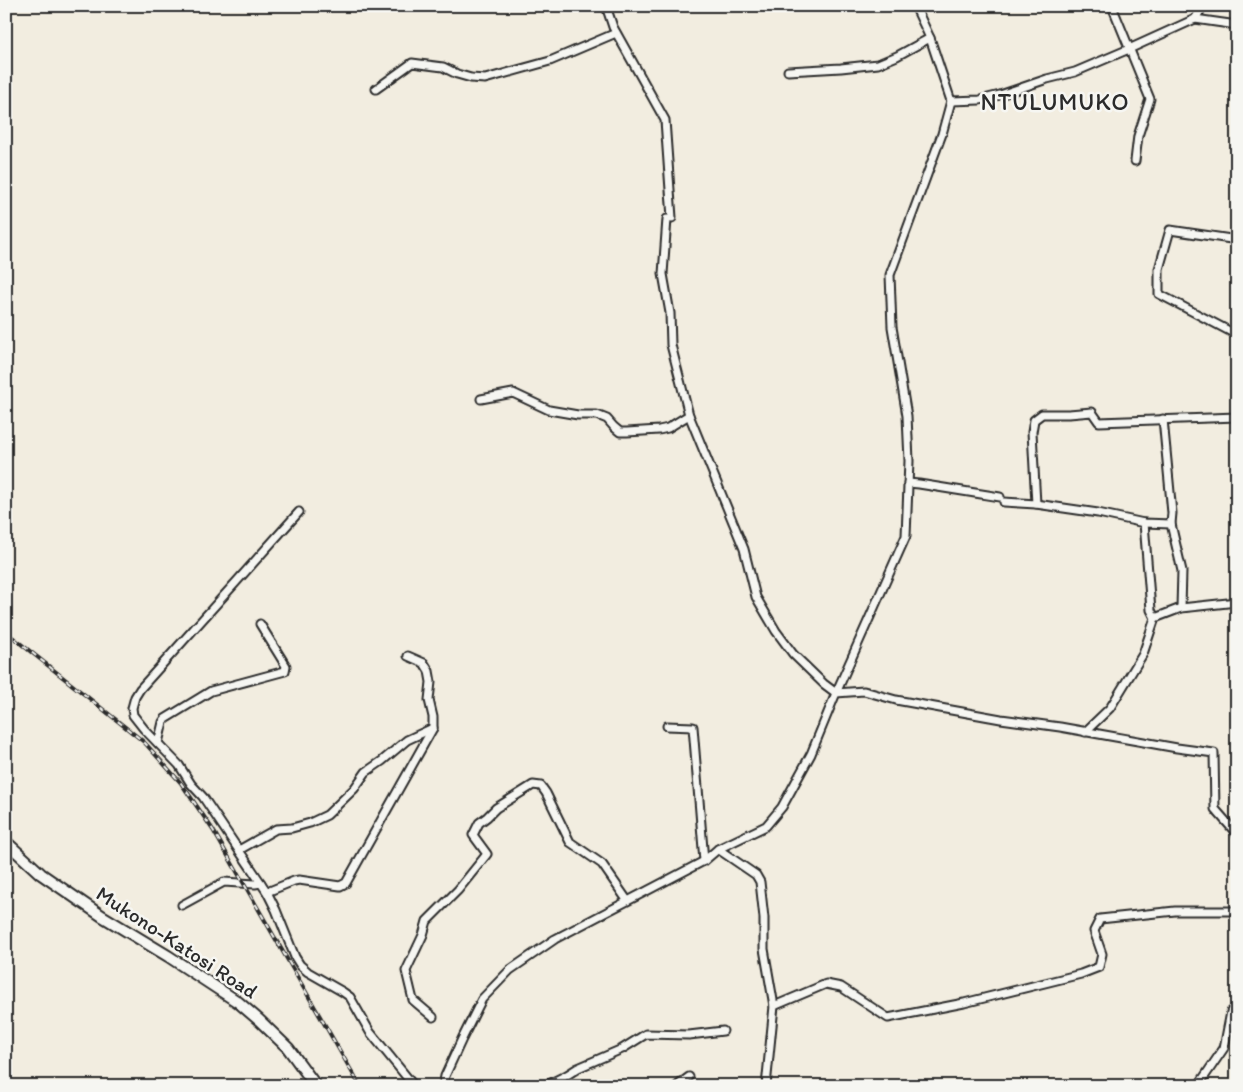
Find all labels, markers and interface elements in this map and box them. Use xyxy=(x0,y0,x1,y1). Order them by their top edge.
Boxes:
district label: NTULUMUKO xyxy=(980,87,1130,116)
street label: Mukono-Katosi Road xyxy=(92,881,262,1003)

